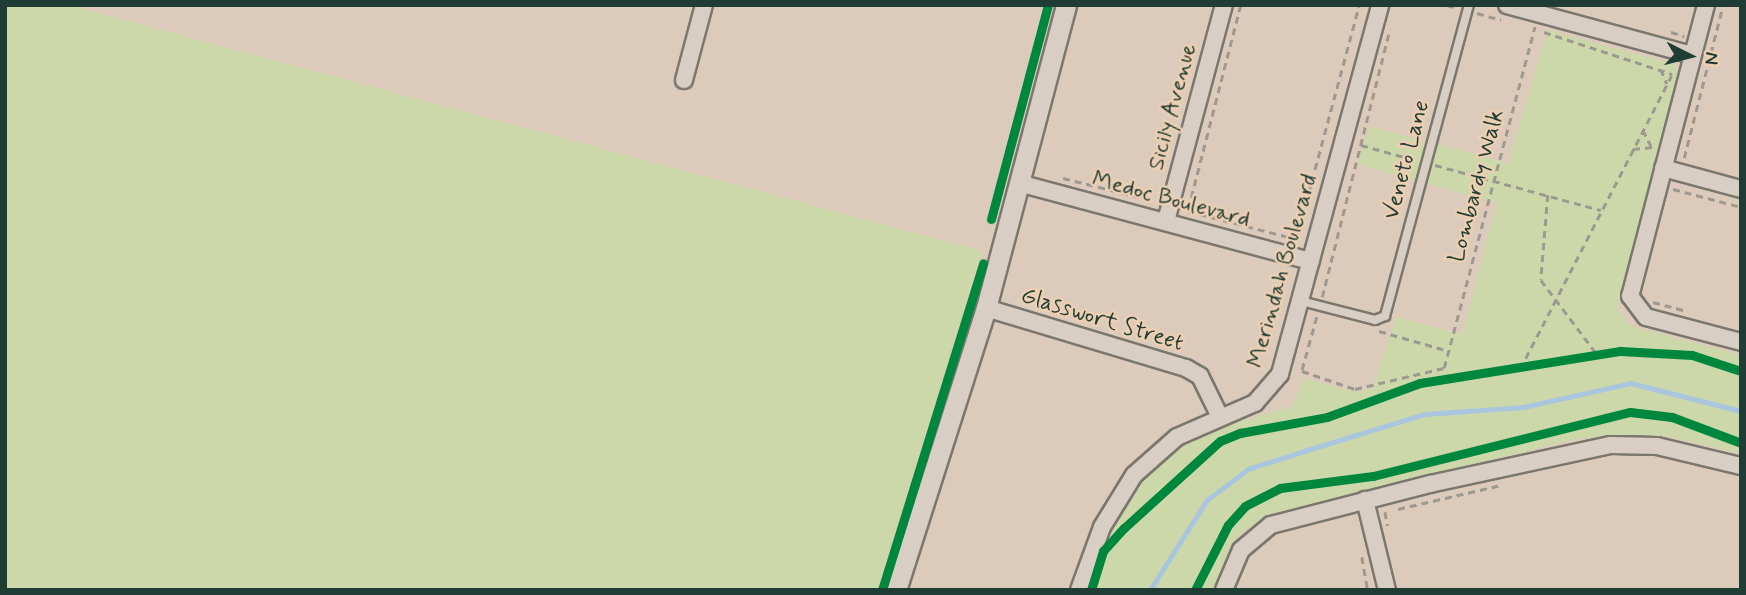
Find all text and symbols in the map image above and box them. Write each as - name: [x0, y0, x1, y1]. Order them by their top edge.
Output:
- north arrow: [1655, 21, 1725, 91]
- street label: Sicily Avenue: [1143, 42, 1203, 172]
- text: N: [1698, 51, 1724, 66]
- street label: Veneto Lane: [1378, 97, 1436, 223]
- street label: Lombardy Walk: [1443, 107, 1511, 265]
- street label: Medoc Boulevard: [1091, 166, 1251, 234]
- street label: Merindah Boulevard: [1242, 172, 1324, 370]
- street label: Glasswort Street: [1015, 282, 1189, 358]

